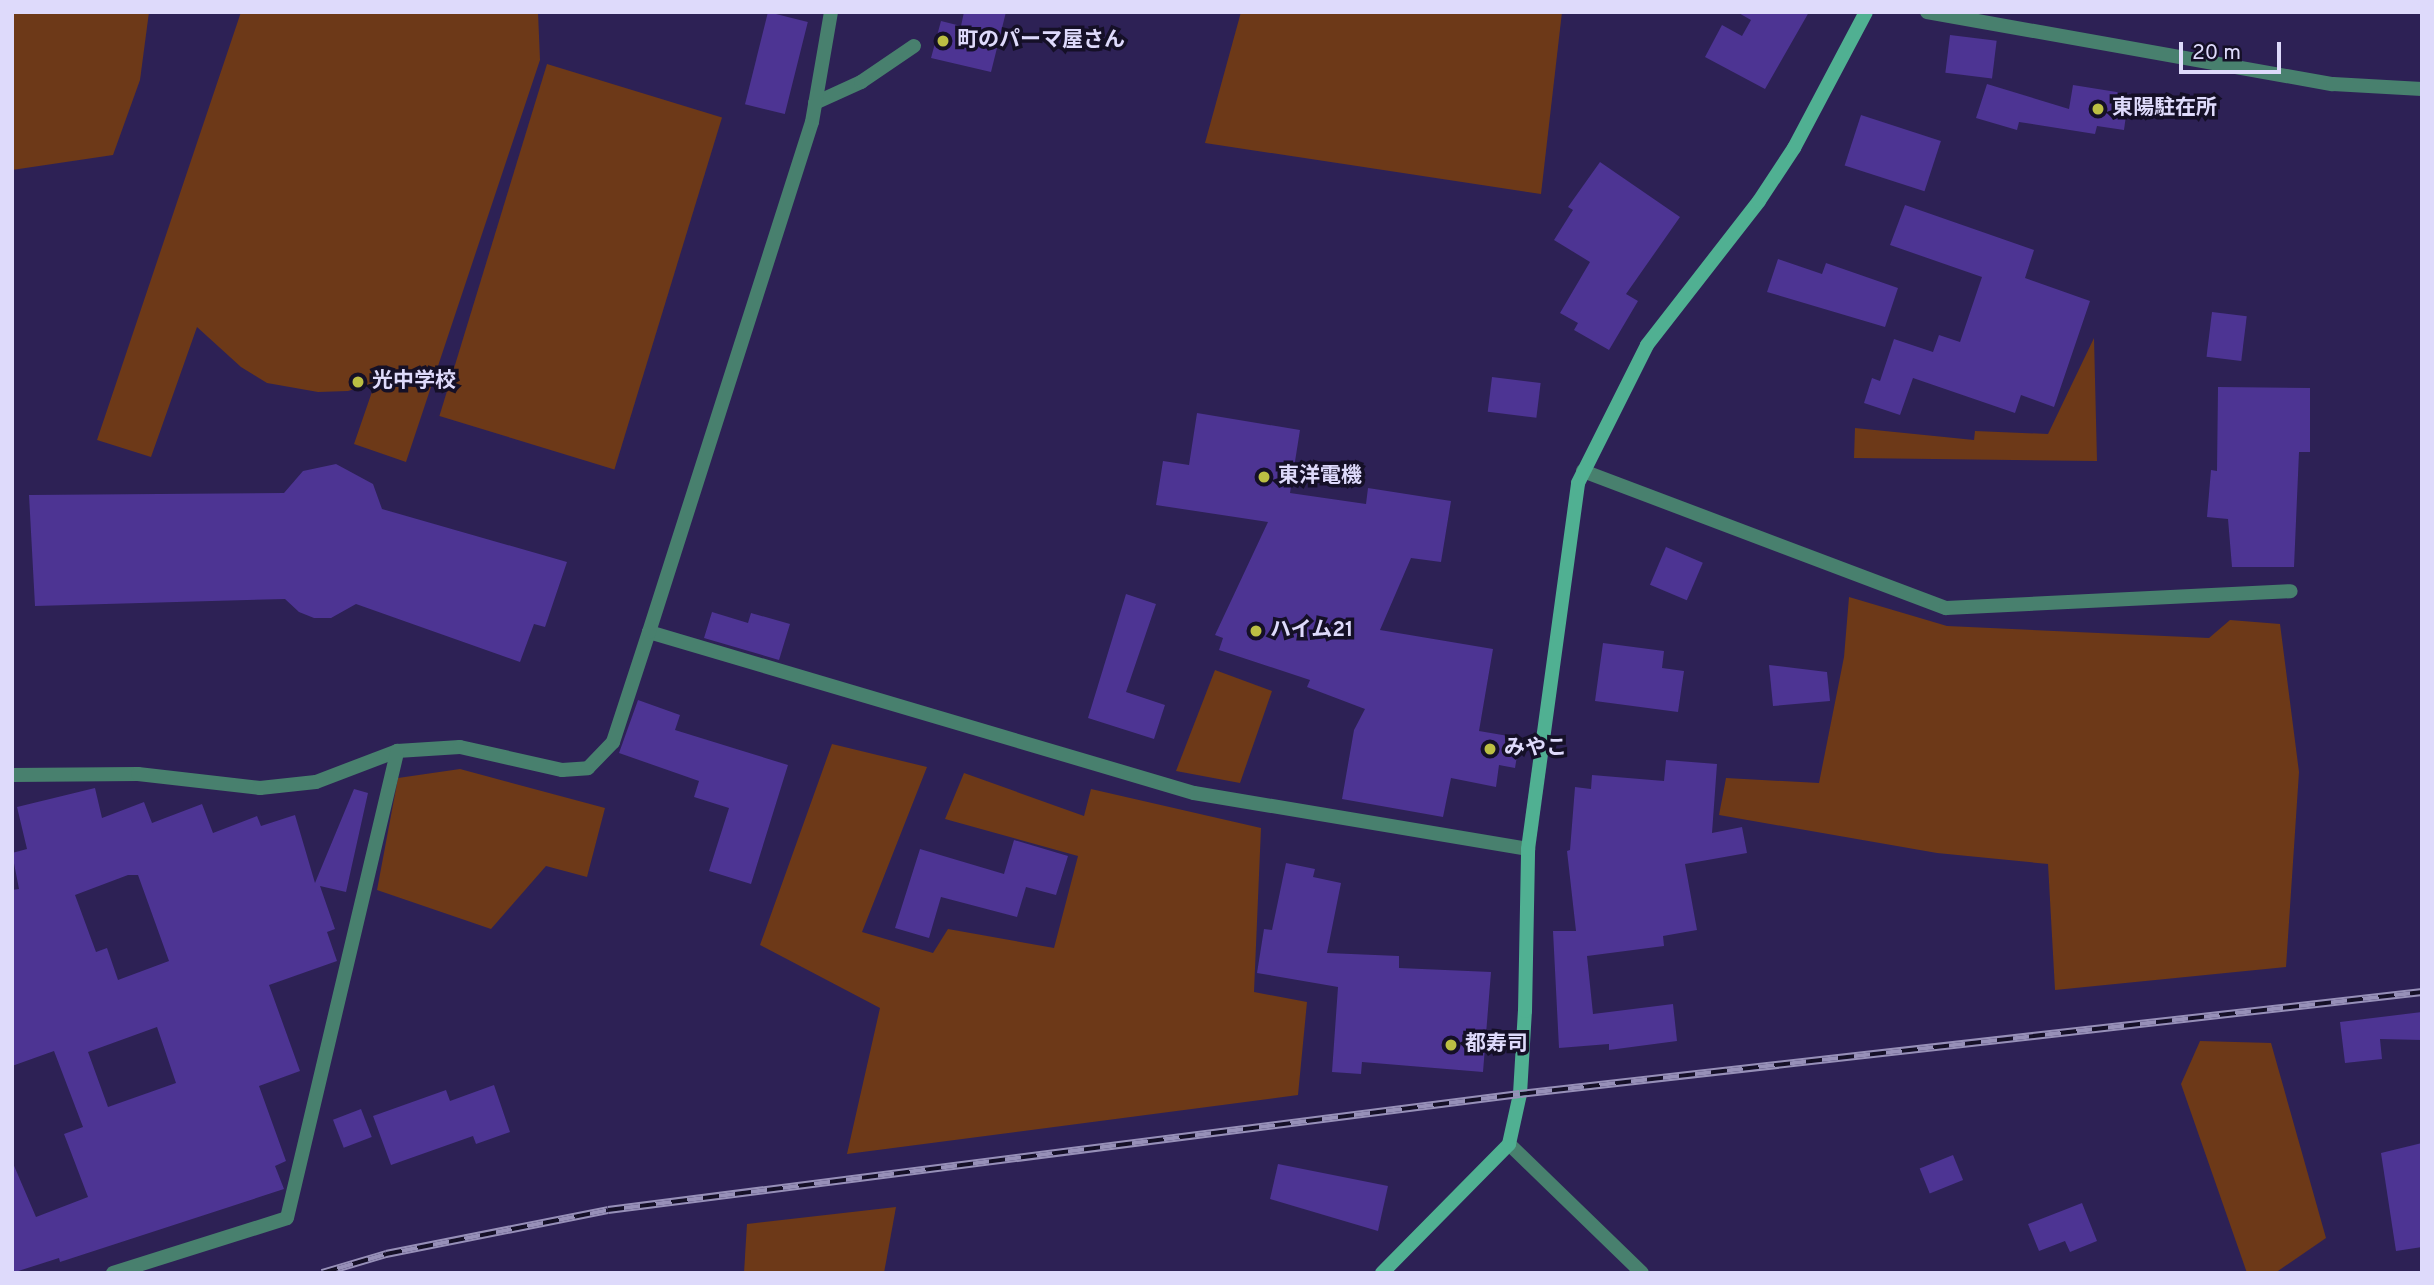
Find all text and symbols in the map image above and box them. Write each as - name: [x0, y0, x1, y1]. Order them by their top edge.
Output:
- place label: 町のパーマ屋さん: [957, 28, 1125, 54]
- scale bar: [2182, 28, 2284, 72]
- marker: 町のパーマ屋さん: [935, 33, 951, 49]
- text: 20 m: [2192, 40, 2241, 67]
- place label: 東陽駐在所: [2112, 96, 2217, 122]
- marker: 東陽駐在所: [2090, 101, 2106, 117]
- place label: 光中学校: [372, 369, 456, 395]
- marker: 光中学校: [350, 374, 366, 390]
- place label: 東洋電機: [1278, 464, 1362, 490]
- marker: 東洋電機: [1256, 469, 1272, 485]
- place label: ハイム21: [1270, 618, 1354, 644]
- marker: ハイム21: [1248, 623, 1264, 639]
- place label: みやこ: [1504, 736, 1567, 762]
- marker: みやこ: [1482, 741, 1498, 757]
- place label: 都寿司: [1465, 1032, 1528, 1058]
- marker: 都寿司: [1443, 1037, 1459, 1053]

